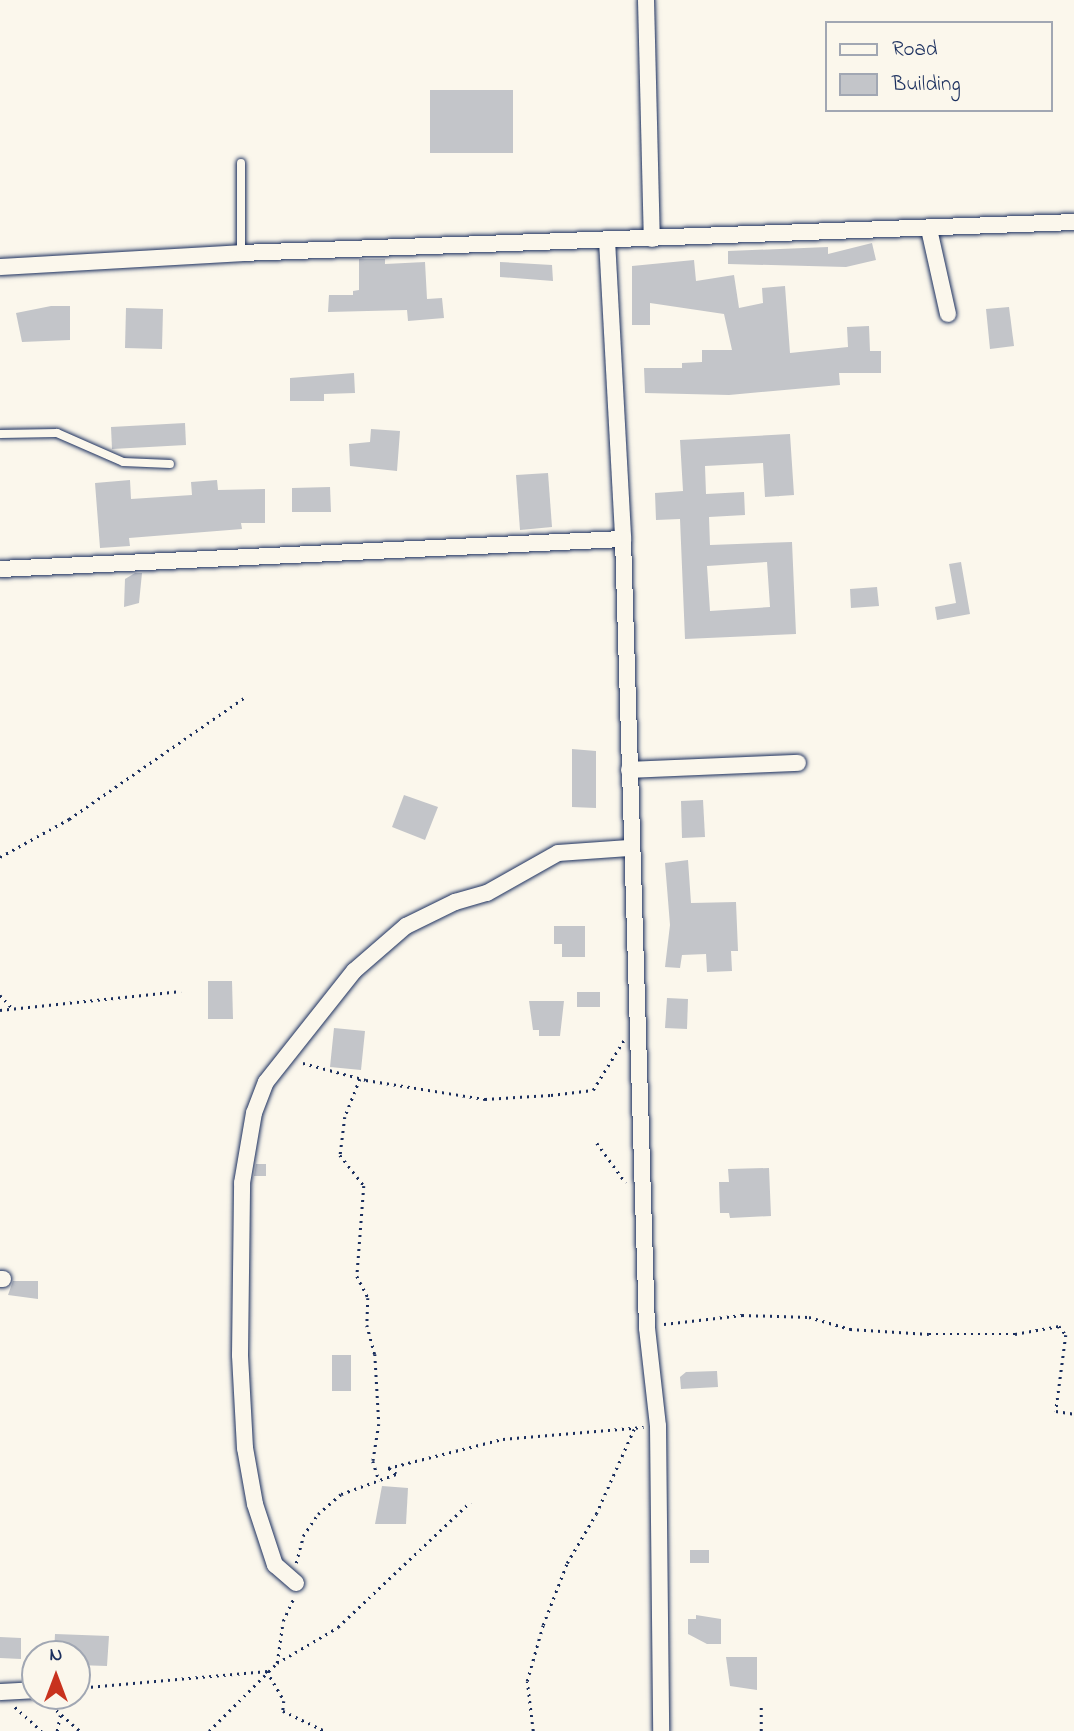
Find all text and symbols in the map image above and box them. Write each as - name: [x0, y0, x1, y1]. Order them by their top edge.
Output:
- legend: [825, 21, 1053, 112]
- text: Road: [892, 35, 938, 65]
- text: Building: [892, 70, 961, 100]
- north arrow: [21, 1640, 91, 1710]
- text: N: [50, 1642, 62, 1669]

